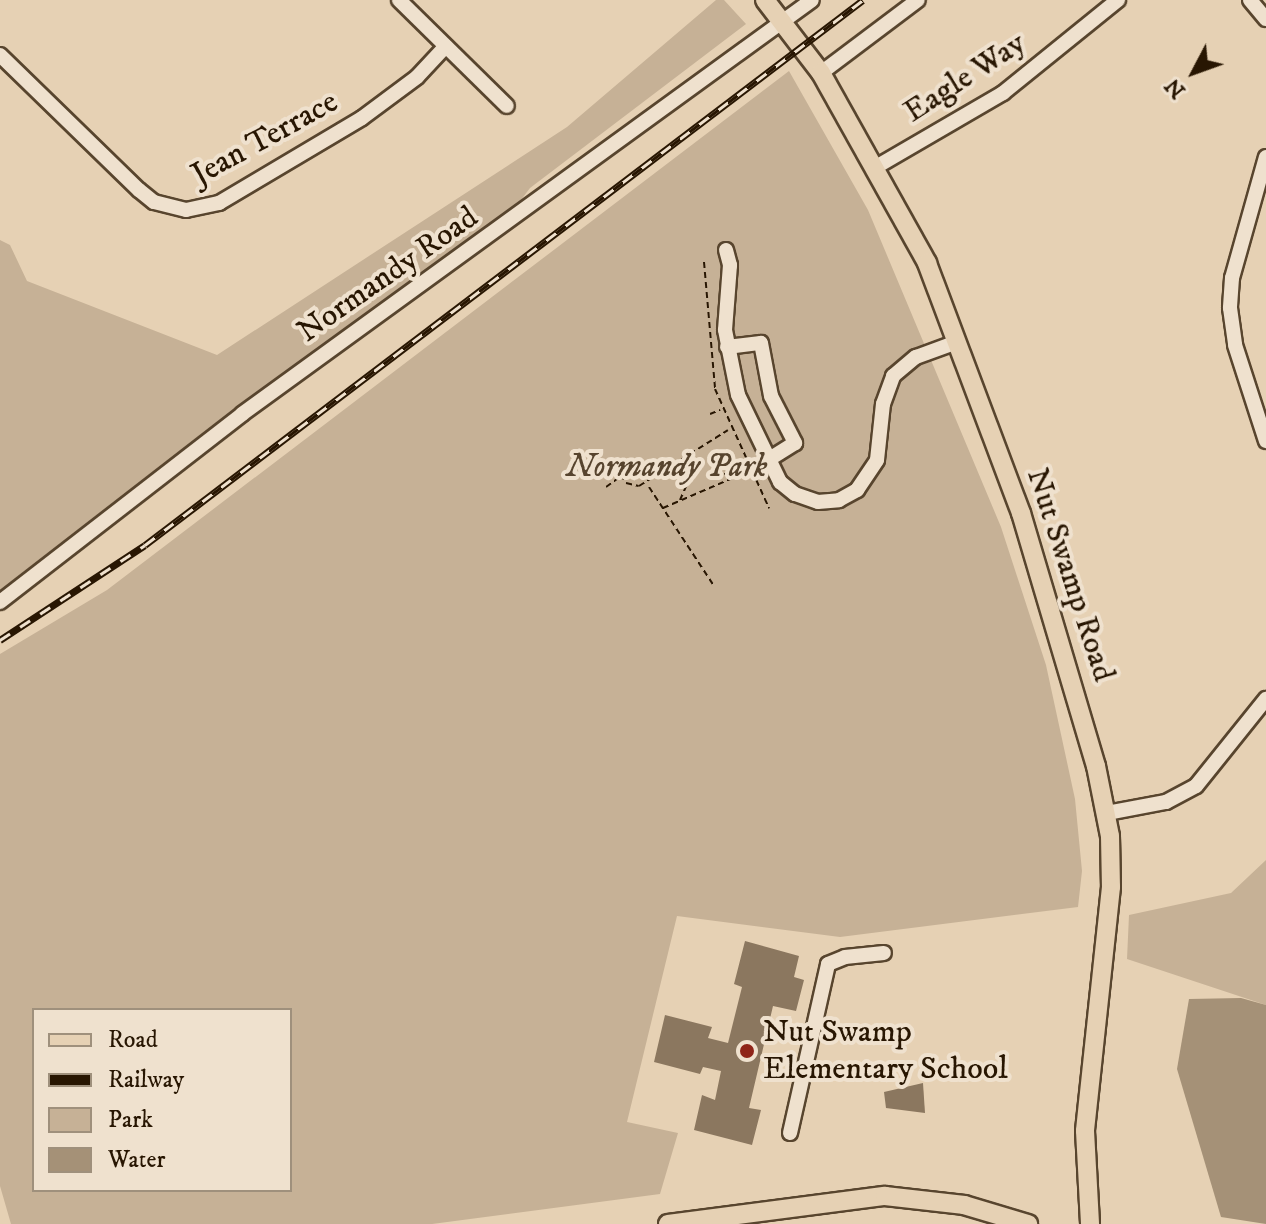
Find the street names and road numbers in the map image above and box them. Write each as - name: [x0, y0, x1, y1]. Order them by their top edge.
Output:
- street label: Eagle Way: [897, 24, 1033, 132]
- street label: Jean Terrace: [185, 83, 345, 195]
- street label: Normandy Road: [290, 199, 486, 351]
- street label: Nut Swamp Road: [1017, 464, 1123, 686]

